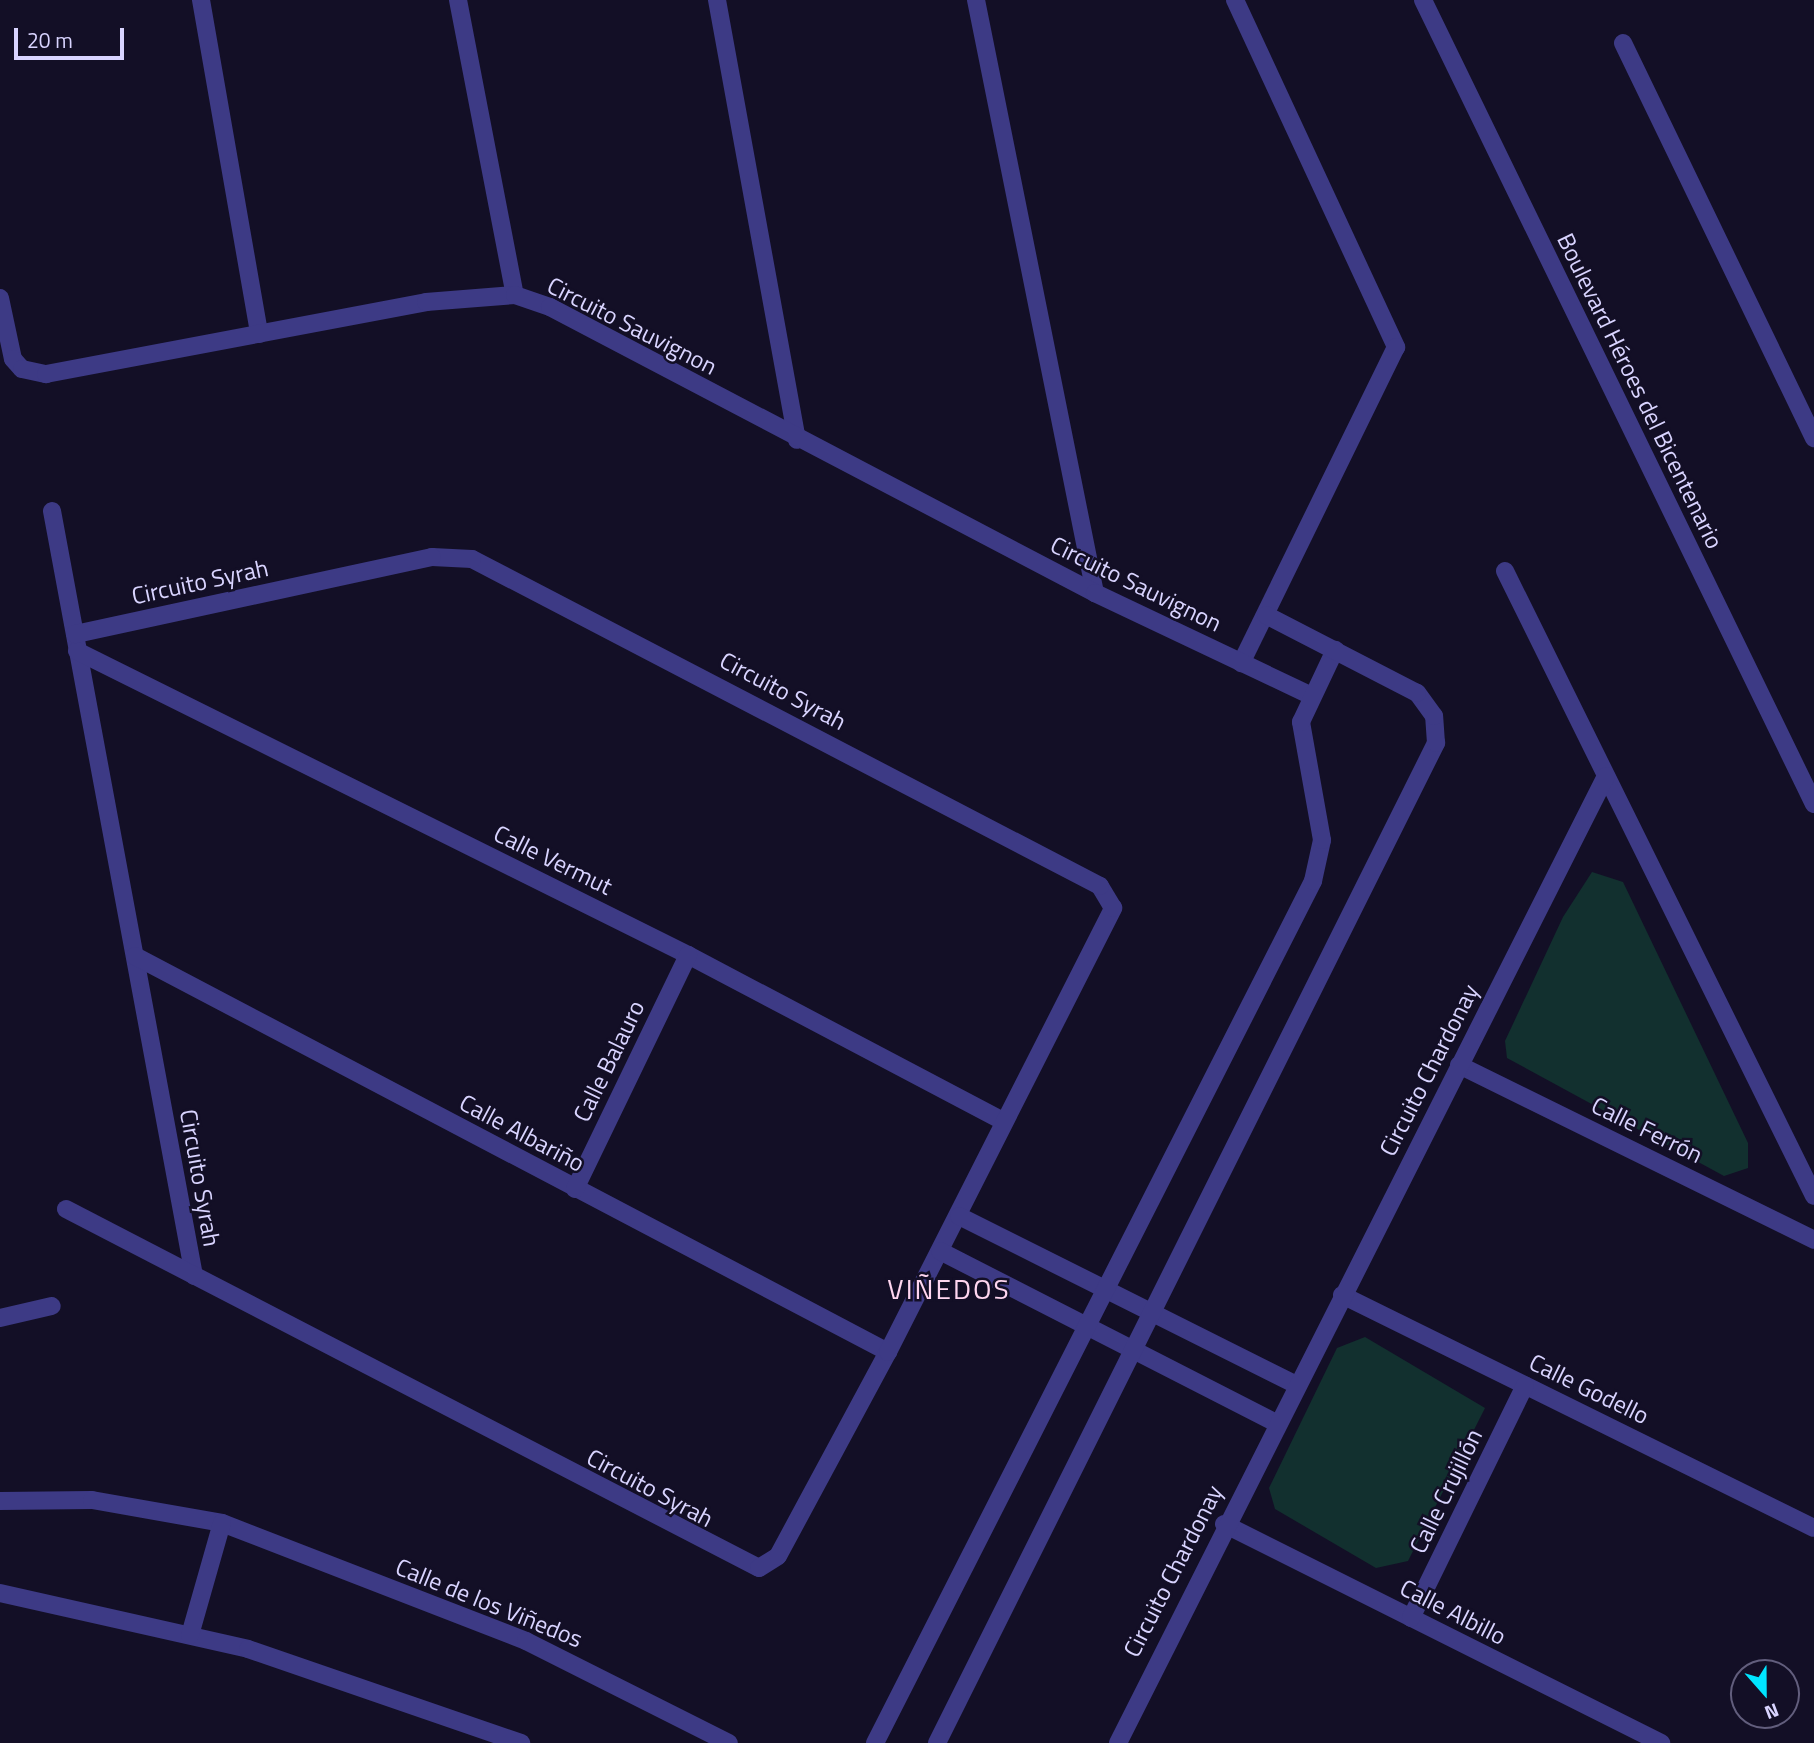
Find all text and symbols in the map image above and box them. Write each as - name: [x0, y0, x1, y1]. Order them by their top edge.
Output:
- scale bar: [18, 14, 128, 58]
- text: 20 m: [27, 24, 73, 56]
- street label: Boulevard Héroes del Bicentenario: [1551, 229, 1729, 553]
- street label: Circuito Sauvignon: [542, 271, 722, 381]
- street label: Circuito Sauvignon: [1046, 530, 1226, 638]
- street label: Circuito Syrah: [129, 553, 271, 611]
- street label: Circuito Syrah: [715, 646, 851, 736]
- street label: Calle Vermut: [489, 819, 617, 901]
- street label: Circuito Chardonay: [1373, 979, 1485, 1161]
- street label: Calle Balauro: [567, 996, 651, 1126]
- street label: Calle Albariño: [455, 1088, 589, 1178]
- street label: Calle Ferrón: [1587, 1091, 1707, 1169]
- street label: Circuito Syrah: [174, 1107, 226, 1249]
- district label: VIÑEDOS: [888, 1272, 1010, 1306]
- street label: Calle Godello: [1524, 1348, 1654, 1430]
- street label: Calle Crujillón: [1404, 1424, 1488, 1558]
- street label: Circuito Syrah: [582, 1443, 718, 1533]
- street label: Circuito Chardonay: [1117, 1480, 1229, 1662]
- street label: Calle de los Viñedos: [391, 1552, 587, 1654]
- street label: Calle Albillo: [1395, 1573, 1511, 1651]
- north arrow: [1730, 1659, 1800, 1729]
- text: N: [1761, 1696, 1783, 1728]

